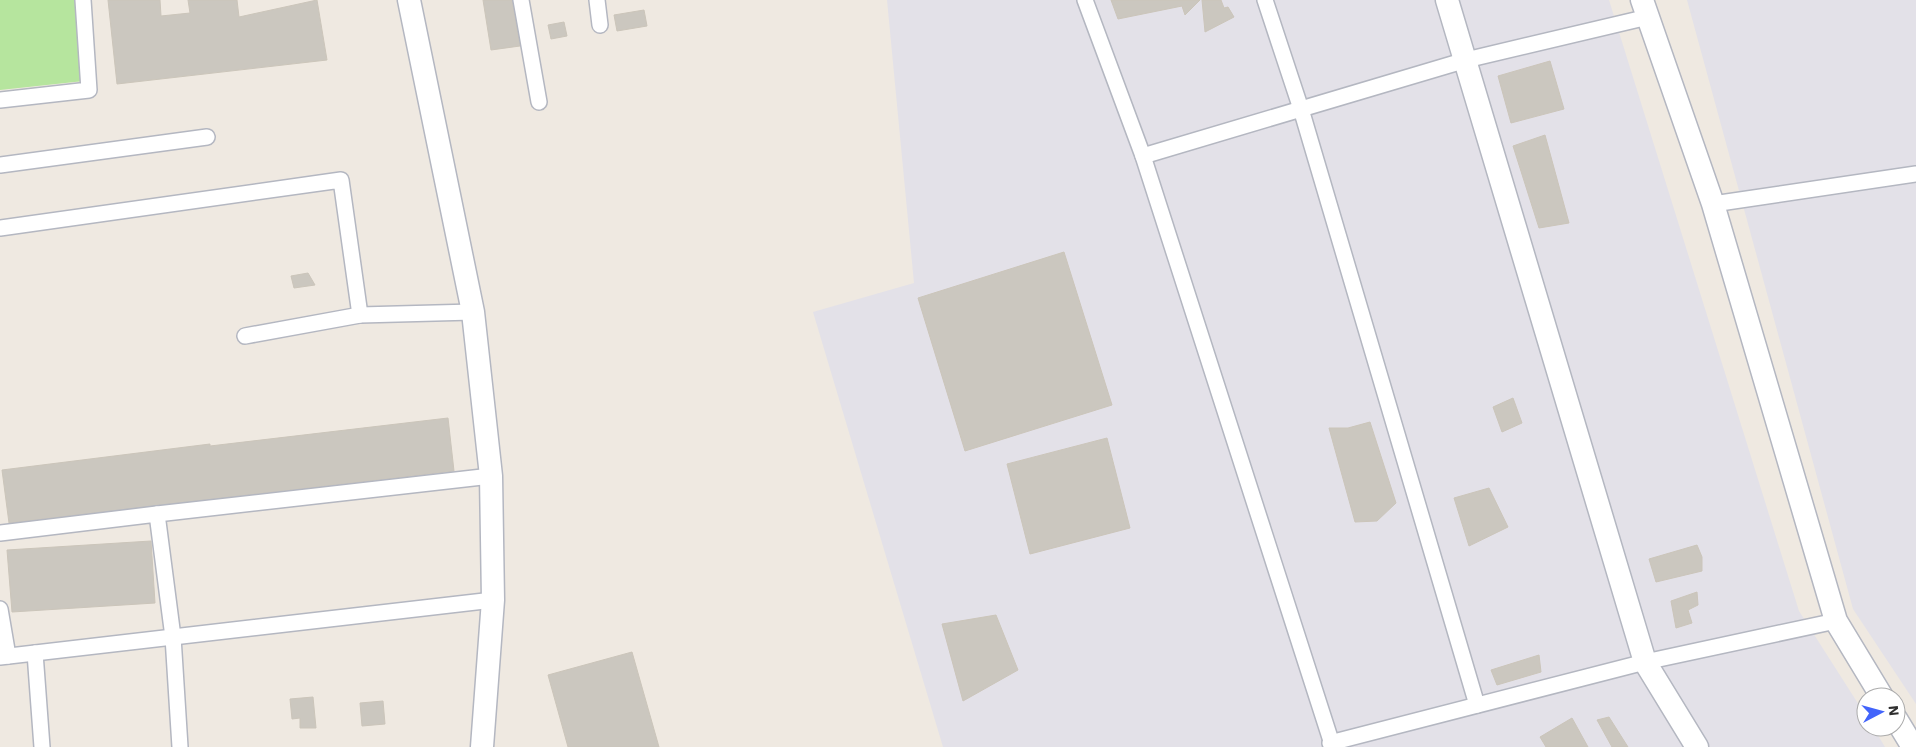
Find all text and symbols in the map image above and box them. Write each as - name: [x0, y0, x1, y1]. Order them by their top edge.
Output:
- north arrow: [1856, 687, 1906, 737]
- text: N: [1885, 705, 1902, 717]

